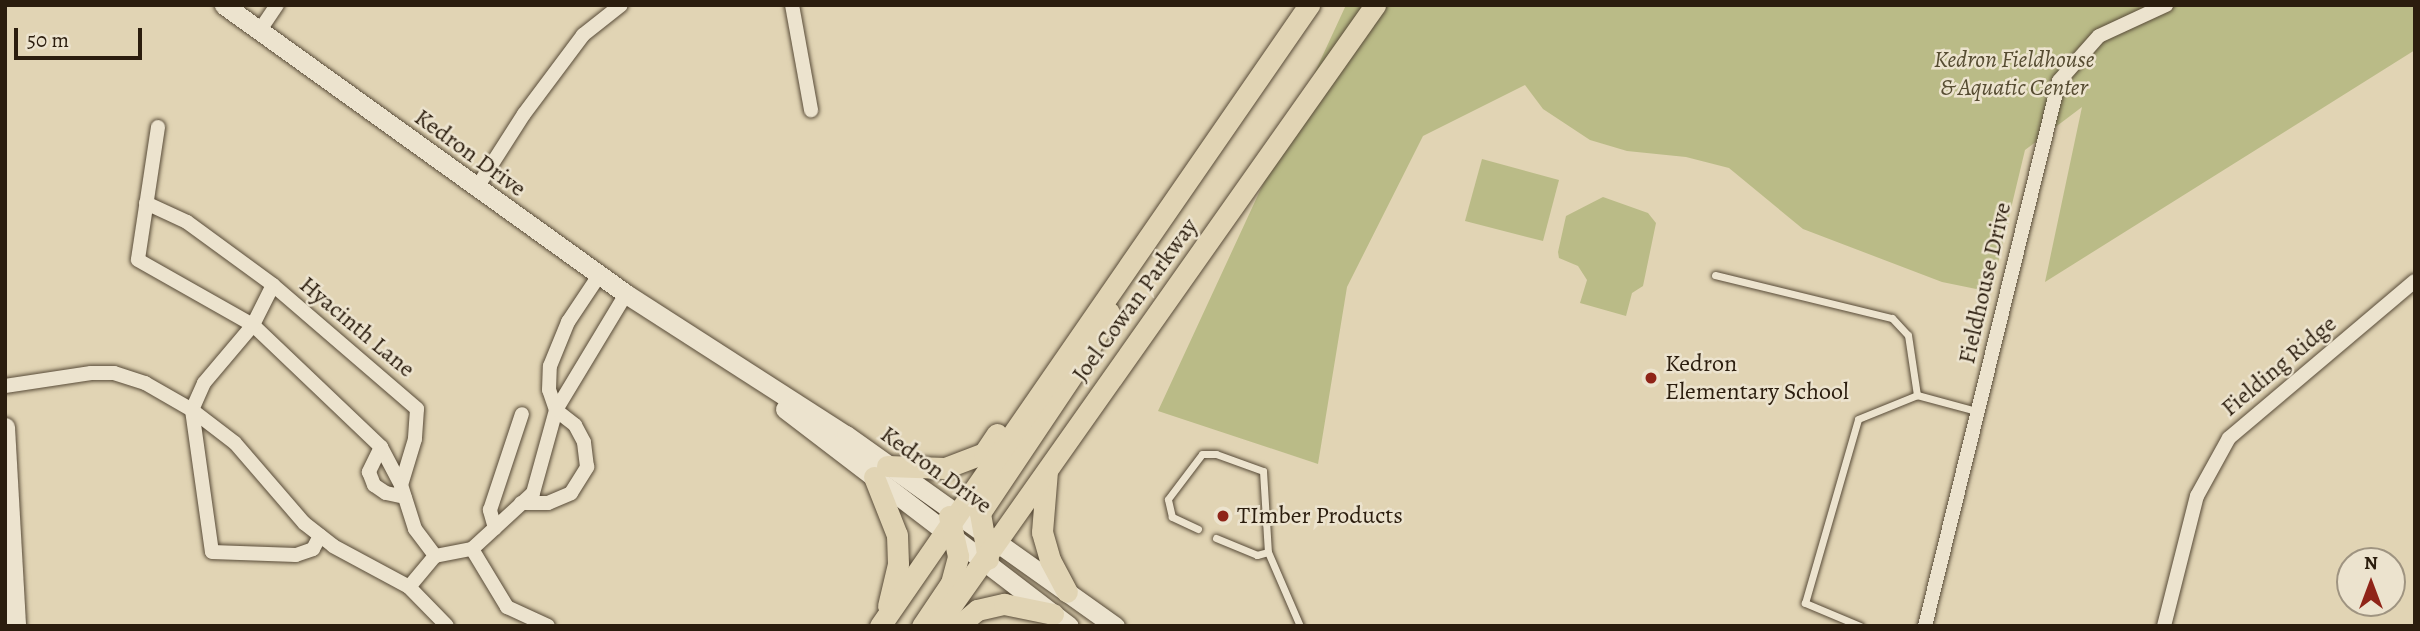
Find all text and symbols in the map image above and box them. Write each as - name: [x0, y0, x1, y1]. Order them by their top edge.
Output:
- scale bar: [18, 14, 145, 58]
- text: 50 m: [27, 26, 69, 54]
- park label: Kedron Fieldhouse & Aquatic Center: [1934, 46, 2094, 102]
- street label: Kedron Drive: [409, 103, 531, 203]
- street label: Fieldhouse Drive: [1952, 199, 2018, 367]
- street label: Joel Cowan Parkway: [1066, 213, 1204, 387]
- street label: Hyacinth Lane: [293, 270, 421, 384]
- street label: Fielding Ridge: [2215, 309, 2343, 423]
- place label: Kedron Elementary School: [1665, 350, 1849, 406]
- marker: Kedron Elementary School: [1643, 370, 1659, 386]
- street label: Kedron Drive: [875, 420, 997, 520]
- place label: TImber Products: [1237, 502, 1403, 530]
- marker: TImber Products: [1215, 508, 1231, 524]
- north arrow: [2336, 547, 2406, 617]
- text: N: [2364, 550, 2378, 576]

